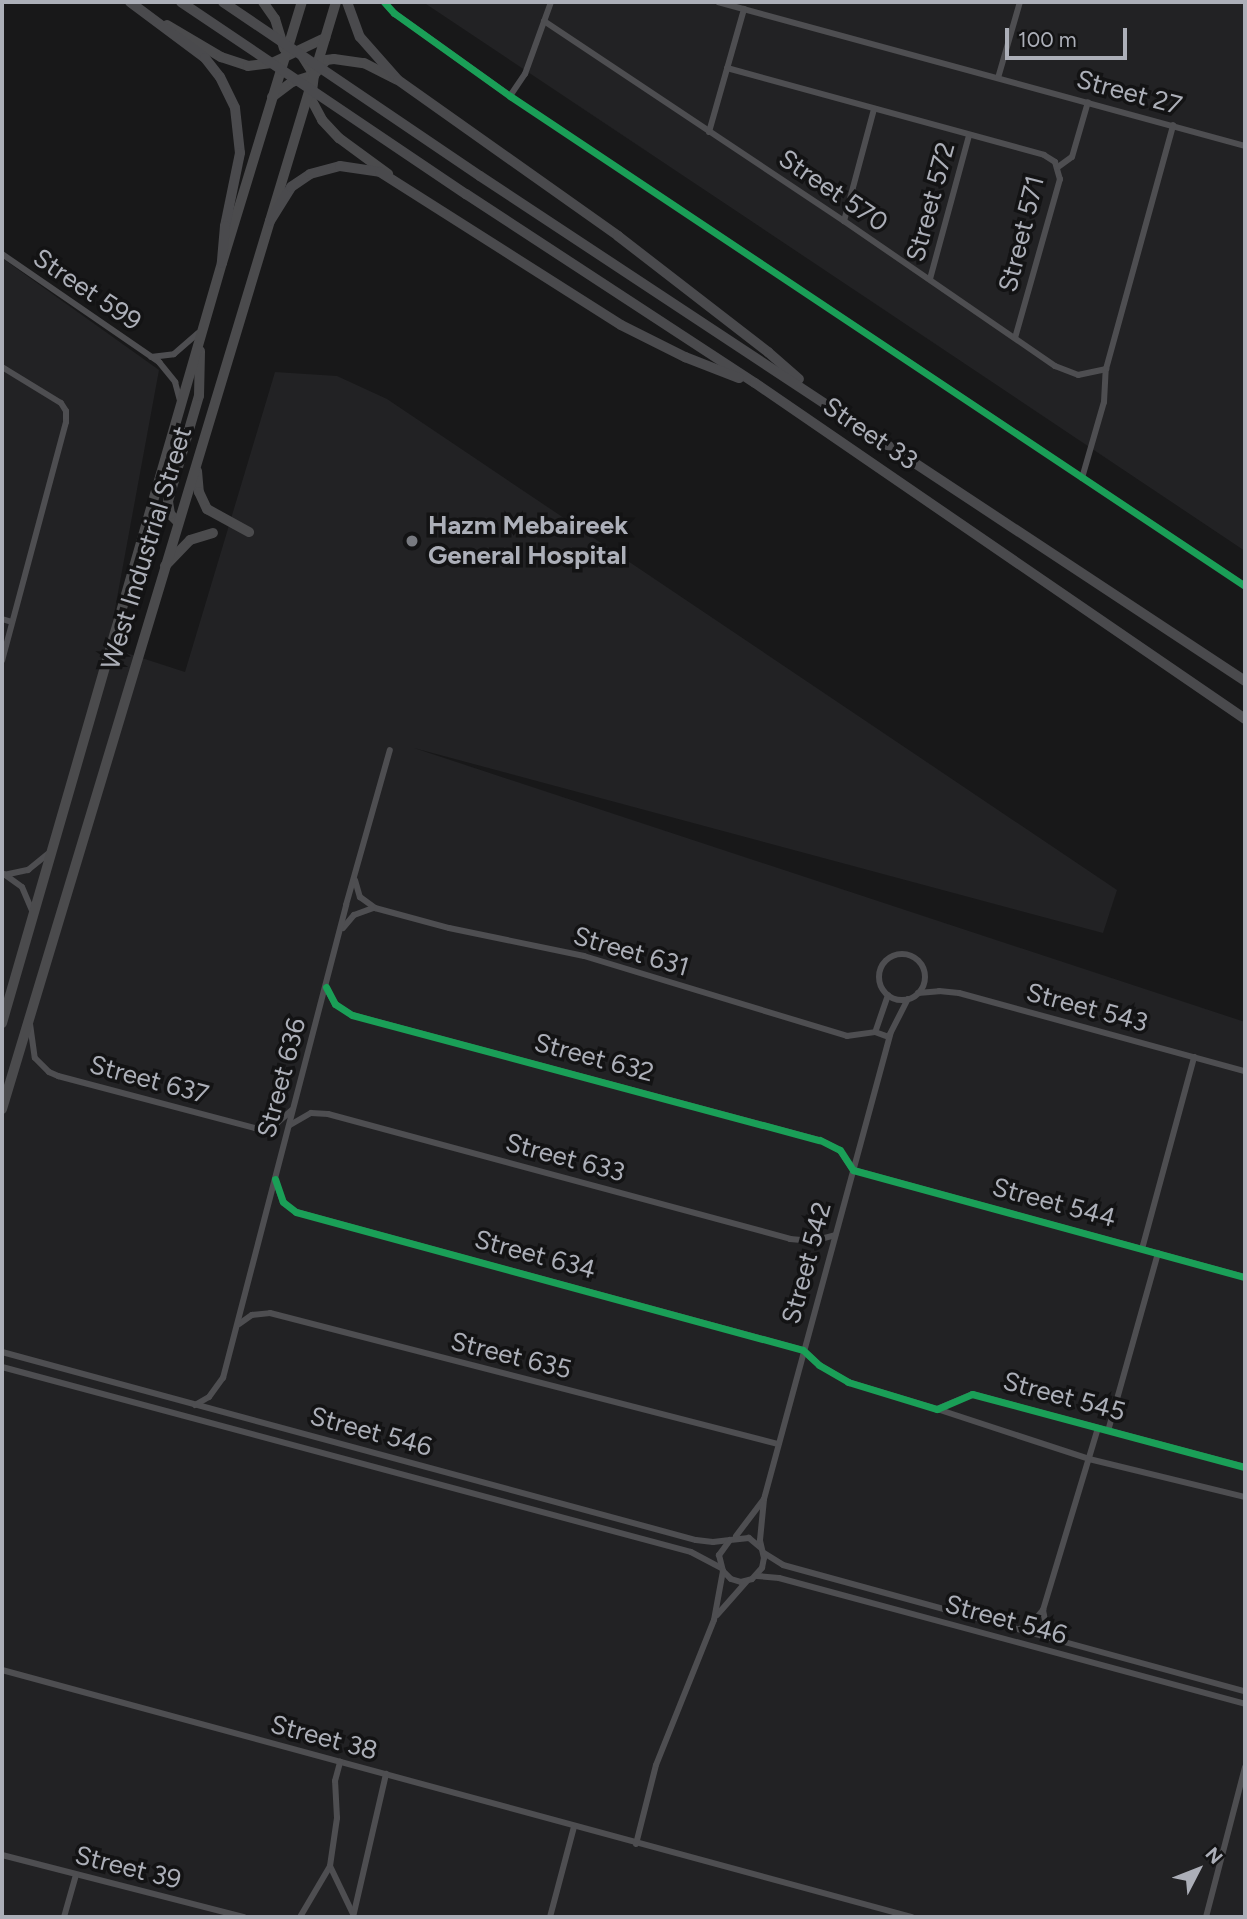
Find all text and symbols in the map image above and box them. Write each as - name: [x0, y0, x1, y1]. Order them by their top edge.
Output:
- scale bar: [1009, 14, 1132, 58]
- text: 100 m: [1018, 27, 1077, 52]
- street label: Street 27: [1073, 64, 1185, 122]
- street label: Street 572: [900, 139, 962, 265]
- street label: Street 570: [773, 143, 893, 239]
- street label: Street 571: [992, 173, 1052, 295]
- street label: Street 599: [27, 243, 147, 337]
- street label: Street 33: [817, 391, 923, 477]
- street label: West Industrial Street: [95, 423, 199, 673]
- place label: Hazm Mebaireek General Hospital: [428, 510, 628, 572]
- marker: Hazm Mebaireek General Hospital: [402, 531, 422, 551]
- street label: Street 631: [570, 921, 692, 983]
- street label: Street 543: [1023, 977, 1151, 1039]
- street label: Street 636: [251, 1015, 313, 1141]
- street label: Street 632: [531, 1027, 657, 1089]
- street label: Street 637: [86, 1049, 212, 1111]
- street label: Street 633: [502, 1127, 628, 1189]
- street label: Street 544: [989, 1172, 1119, 1234]
- street label: Street 542: [776, 1199, 838, 1327]
- street label: Street 634: [471, 1224, 599, 1286]
- street label: Street 635: [448, 1326, 574, 1386]
- street label: Street 545: [999, 1366, 1129, 1428]
- street label: Street 546: [307, 1401, 435, 1463]
- street label: Street 546: [942, 1589, 1070, 1651]
- street label: Street 38: [267, 1709, 381, 1767]
- north arrow: [1163, 1835, 1233, 1905]
- street label: Street 39: [72, 1840, 184, 1896]
- text: N: [1201, 1842, 1227, 1869]

